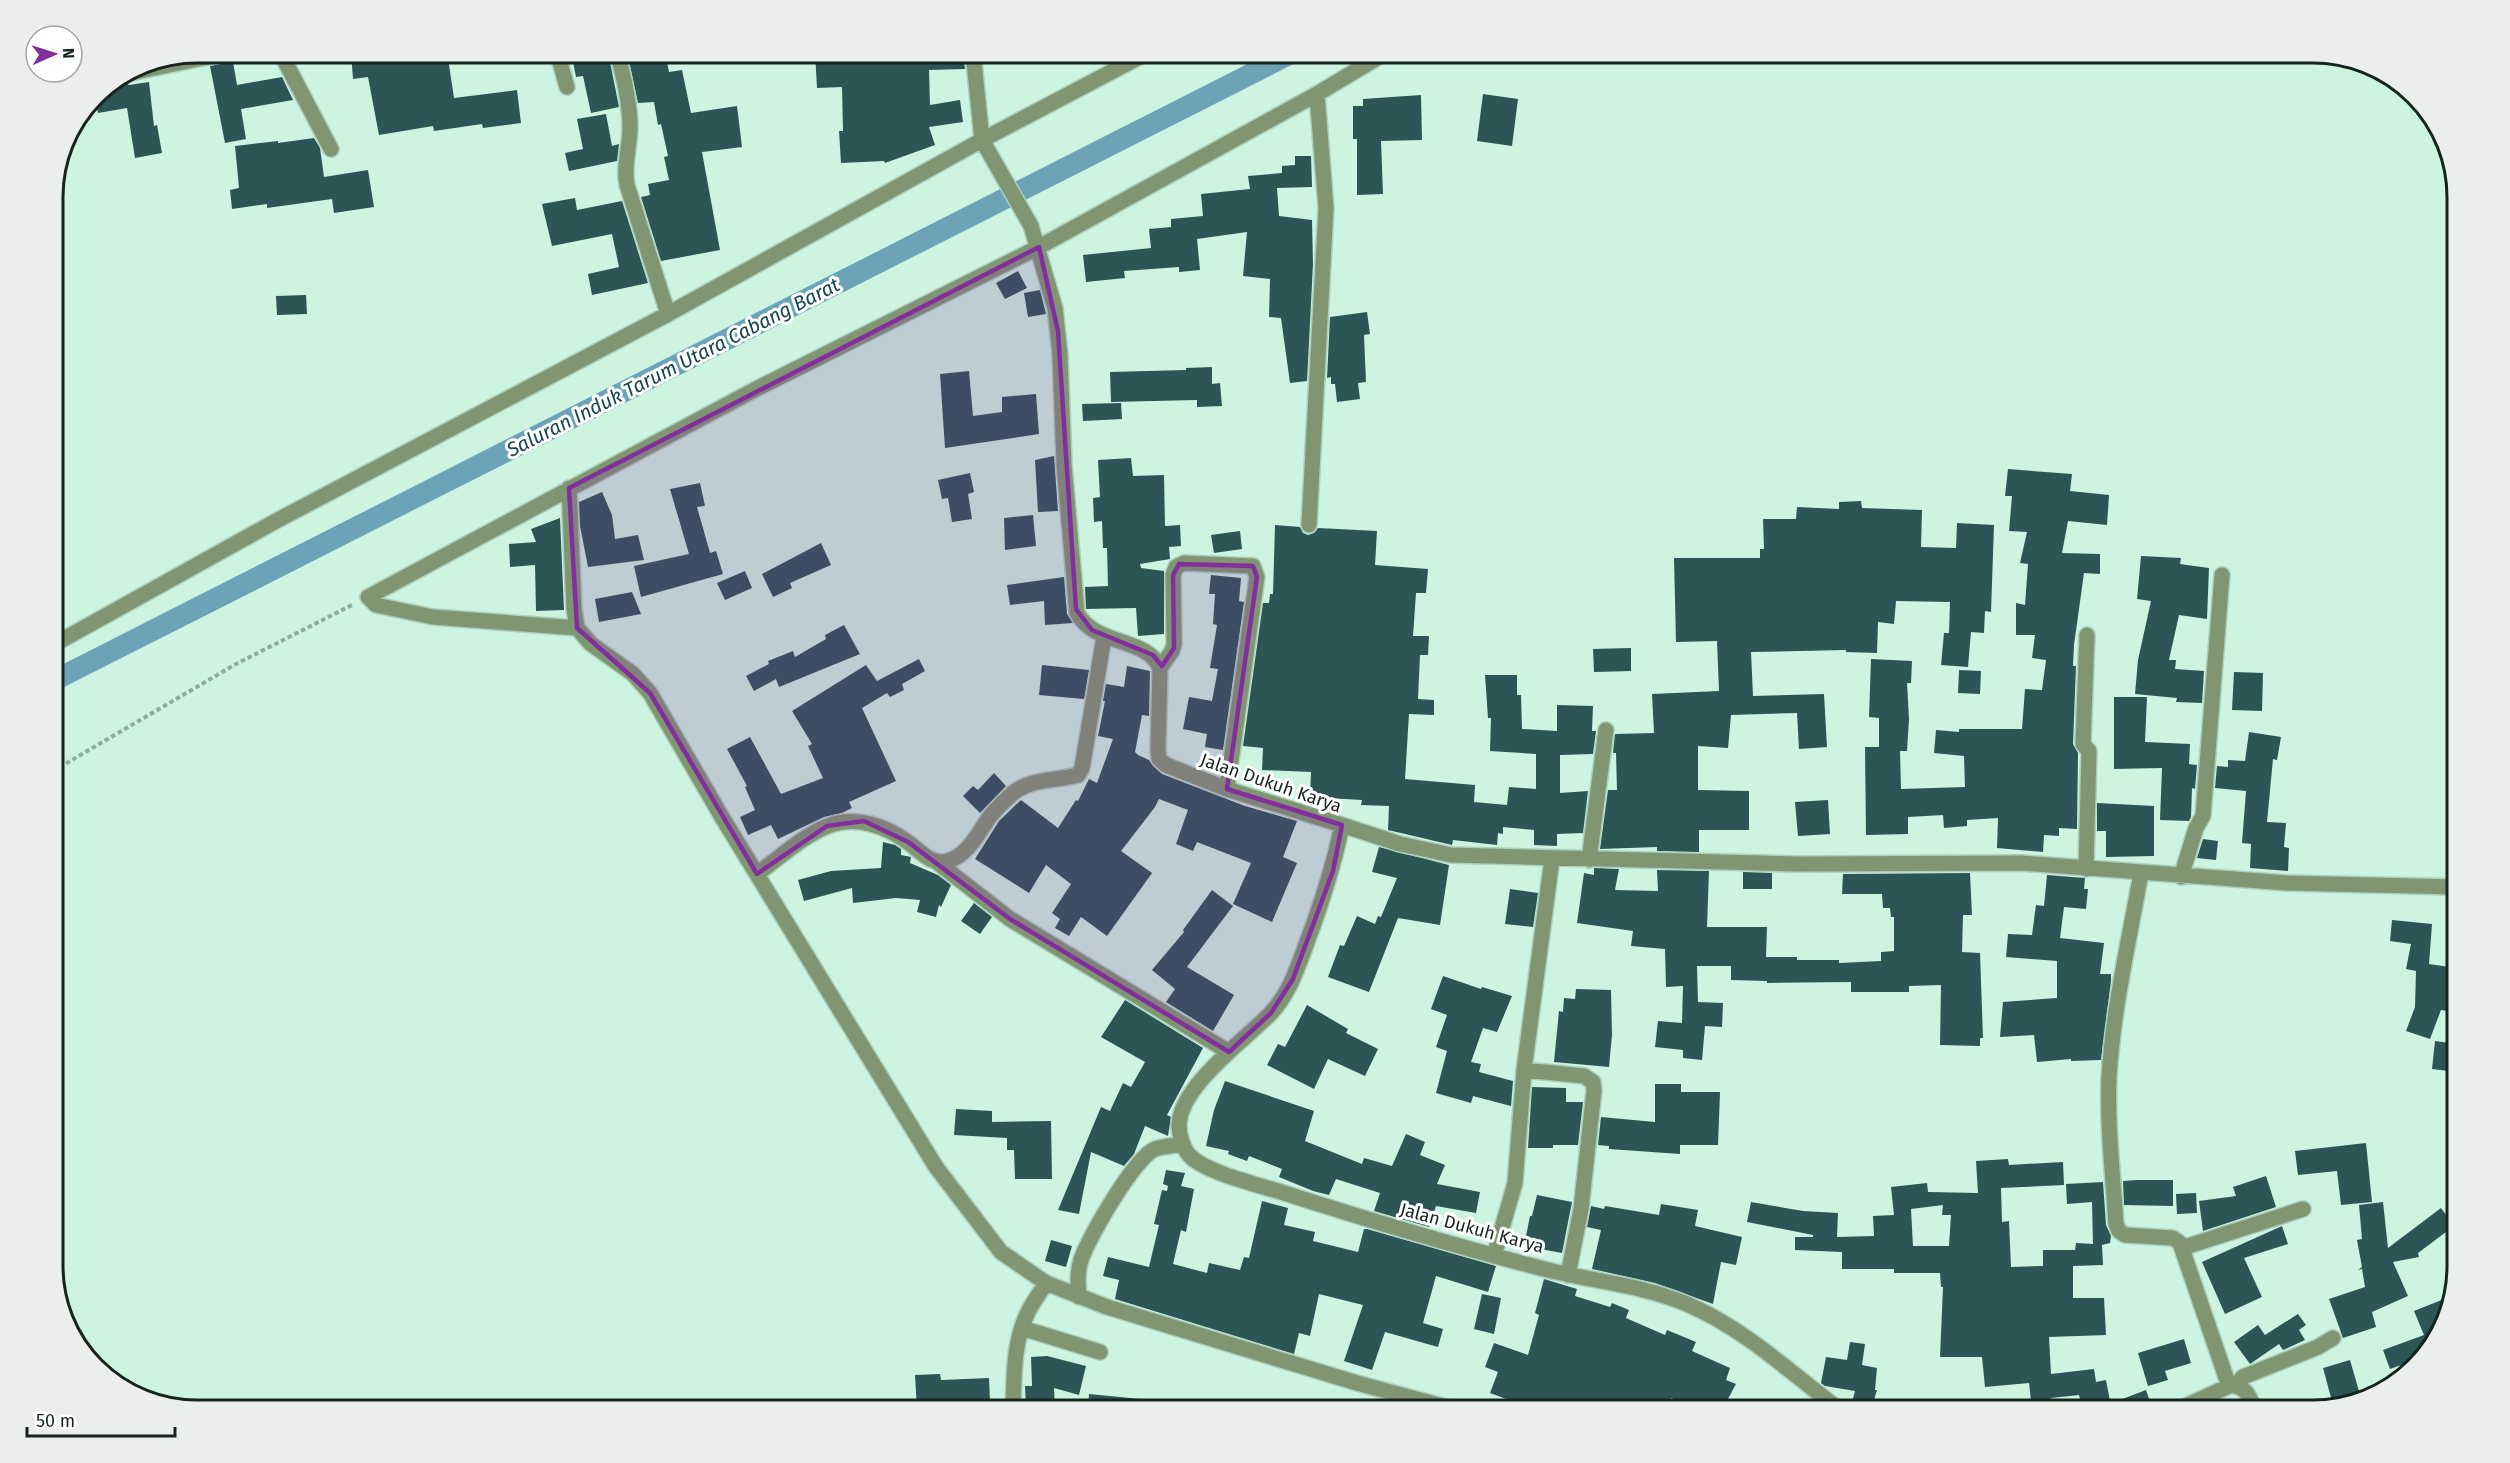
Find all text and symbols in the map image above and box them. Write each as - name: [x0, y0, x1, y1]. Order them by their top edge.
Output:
- north arrow: [24, 24, 84, 84]
- text: N: [59, 47, 78, 59]
- water label: Saluran Induk Tarum Utara Cabang Barat: [502, 272, 844, 462]
- street label: Jalan Dukuh Karya: [1197, 749, 1345, 817]
- street label: Jalan Dukuh Karya: [1398, 1198, 1546, 1258]
- scale bar: [27, 1400, 176, 1438]
- text: 50 m: [36, 1410, 75, 1432]

